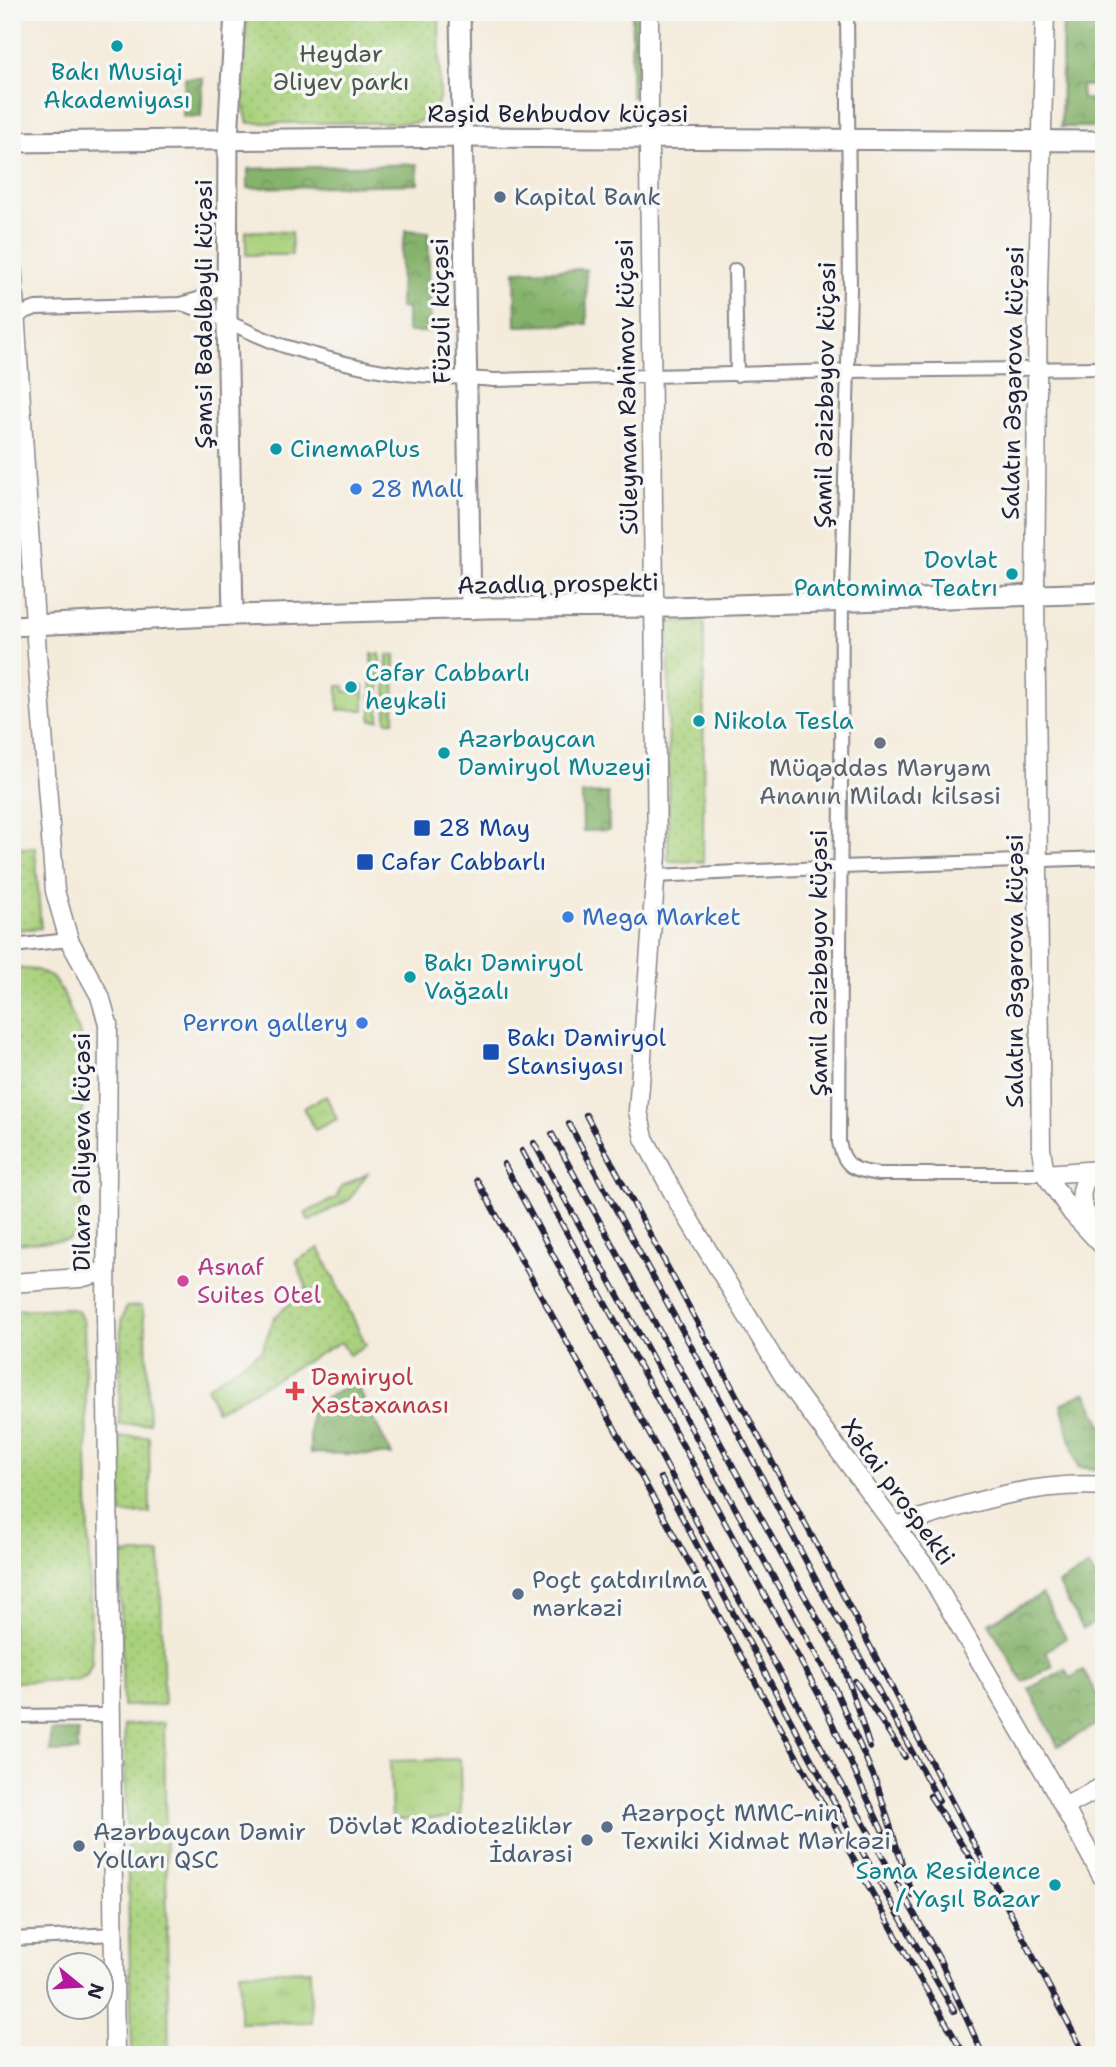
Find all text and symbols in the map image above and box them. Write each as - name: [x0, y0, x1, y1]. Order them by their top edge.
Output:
- marker: Bakı Musiqi Akademiyası: [109, 38, 125, 54]
- park label: Heydər Əliyev parkı: [272, 38, 410, 98]
- place label: Bakı Musiqi Akademiyası: [43, 56, 191, 116]
- street label: Rəşid Behbudov küçəsi: [427, 98, 689, 130]
- street label: Şəmsi Bədəlbəyli küçəsi: [188, 179, 220, 449]
- place label: Kapital Bank: [514, 181, 661, 213]
- marker: Kapital Bank: [492, 189, 508, 205]
- street label: Füzuli küçəsi: [424, 238, 458, 384]
- street label: Süleyman Rəhimov küçəsi: [608, 239, 646, 535]
- street label: Salatın Əsgərova küçəsi: [995, 246, 1031, 520]
- street label: Şamil Əzizbəyov küçəsi: [807, 261, 843, 529]
- place label: CinemaPlus: [290, 433, 420, 465]
- marker: CinemaPlus: [268, 441, 284, 457]
- place label: 28 Mall: [370, 473, 464, 505]
- marker: 28 Mall: [348, 481, 364, 497]
- place label: Dovlət Pantomima Teatrı: [794, 544, 998, 604]
- street label: Azadlıq prospekti: [457, 566, 659, 602]
- marker: Dovlət Pantomima Teatrı: [1004, 566, 1020, 582]
- place label: Cəfər Cabbarlı heykəli: [365, 657, 530, 717]
- marker: Cəfər Cabbarlı heykəli: [343, 679, 359, 695]
- place label: Nikola Tesla: [713, 705, 854, 737]
- marker: Nikola Tesla: [691, 713, 707, 729]
- place label: Azərbaycan Dəmiryol Muzeyi: [458, 723, 652, 783]
- marker: Müqəddəs Məryəm Ananın Miladı kilsəsi: [872, 735, 888, 751]
- marker: Azərbaycan Dəmiryol Muzeyi: [436, 745, 452, 761]
- place label: Müqəddəs Məryəm Ananın Miladı kilsəsi: [759, 752, 1001, 812]
- place label: 28 May: [438, 812, 530, 844]
- marker: 28 May: [412, 818, 432, 838]
- street label: Şamil Əzizbəyov küçəsi: [803, 830, 835, 1096]
- street label: Salatın Əsgərova küçəsi: [999, 834, 1031, 1108]
- place label: Cəfər Cabbarlı: [381, 846, 546, 878]
- marker: Cəfər Cabbarlı: [355, 852, 375, 872]
- place label: Mega Market: [582, 901, 741, 933]
- marker: Mega Market: [560, 909, 576, 925]
- place label: Bakı Dəmiryol Vağzalı: [424, 947, 584, 1007]
- marker: Bakı Dəmiryol Vağzalı: [402, 969, 418, 985]
- place label: Perron gallery: [182, 1007, 348, 1039]
- marker: Perron gallery: [354, 1015, 370, 1031]
- place label: Bakı Dəmiryol Stansiyası: [507, 1022, 667, 1082]
- street label: Dilarə Əliyeva küçəsi: [66, 1032, 98, 1272]
- marker: Bakı Dəmiryol Stansiyası: [481, 1042, 501, 1062]
- place label: Asnaf Suites Otel: [197, 1251, 322, 1311]
- marker: Asnaf Suites Otel: [175, 1273, 191, 1289]
- place label: Dəmiryol Xəstəxanası: [311, 1361, 449, 1421]
- marker: Dəmiryol Xəstəxanası: [285, 1381, 305, 1401]
- street label: Xətai prospekti: [834, 1412, 962, 1572]
- place label: Poçt çatdırılma mərkəzi: [532, 1564, 707, 1624]
- marker: Poçt çatdırılma mərkəzi: [510, 1586, 526, 1602]
- place label: Azərpoçt MMC-nin Texniki Xidmət Mərkəzi: [621, 1797, 891, 1857]
- place label: Dövlət Radiotezliklər İdarəsi: [328, 1810, 573, 1870]
- place label: Azərbaycan Dəmir Yolları QSC: [93, 1816, 306, 1876]
- marker: Azərpoçt MMC-nin Texniki Xidmət Mərkəzi: [599, 1819, 615, 1835]
- marker: Dövlət Radiotezliklər İdarəsi: [579, 1832, 595, 1848]
- marker: Azərbaycan Dəmir Yolları QSC: [71, 1838, 87, 1854]
- place label: Səma Residence / Yaşıl Bazar: [856, 1855, 1041, 1915]
- marker: Səma Residence / Yaşıl Bazar: [1047, 1877, 1063, 1893]
- north arrow: [46, 1952, 116, 2022]
- text: N: [81, 1980, 110, 2002]

